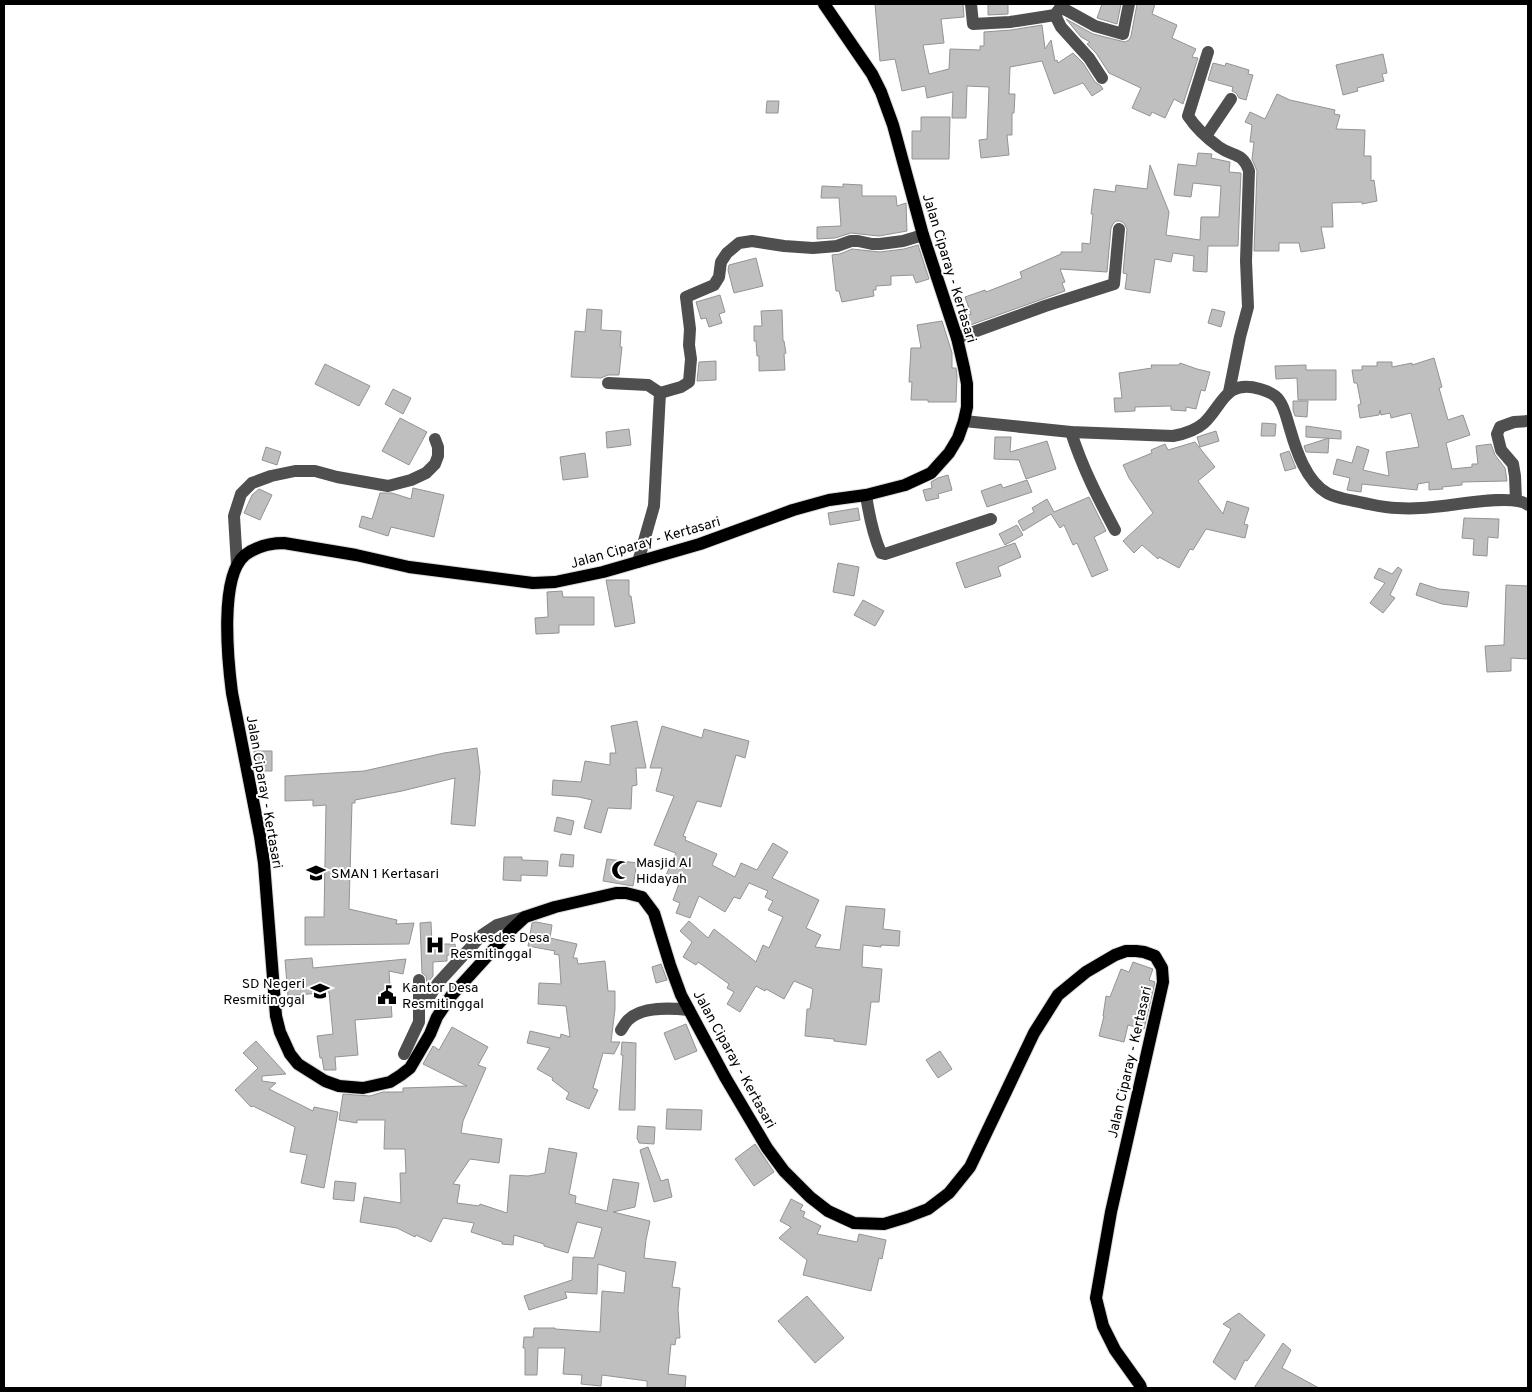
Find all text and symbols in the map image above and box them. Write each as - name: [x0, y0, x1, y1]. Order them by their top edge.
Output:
- street label: Jalan Ciparay - Kertasari: [918, 192, 979, 345]
- street label: Jalan Ciparay - Kertasari: [568, 514, 722, 573]
- street label: Jalan Ciparay - Kertasari: [242, 714, 285, 870]
- place label: Masjid Al Hidayah: [636, 855, 692, 888]
- mosque icon: Masjid Al Hidayah: [610, 859, 632, 881]
- school or university icon: SMAN 1 Kertasari: [305, 862, 327, 884]
- place label: SMAN 1 Kertasari: [331, 866, 439, 883]
- place label: Poskesdes Desa Resmitinggal: [450, 930, 550, 963]
- hospital icon: Poskesdes Desa Resmitinggal: [424, 934, 446, 956]
- place label: SD Negeri Resmitinggal: [223, 976, 305, 1009]
- school or university icon: SD Negeri Resmitinggal: [309, 980, 331, 1002]
- place label: Kantor Desa Resmitinggal: [402, 980, 484, 1013]
- public building icon: Kantor Desa Resmitinggal: [376, 984, 398, 1006]
- street label: Jalan Ciparay - Kertasari: [1105, 985, 1156, 1140]
- street label: Jalan Ciparay - Kertasari: [689, 988, 779, 1132]

